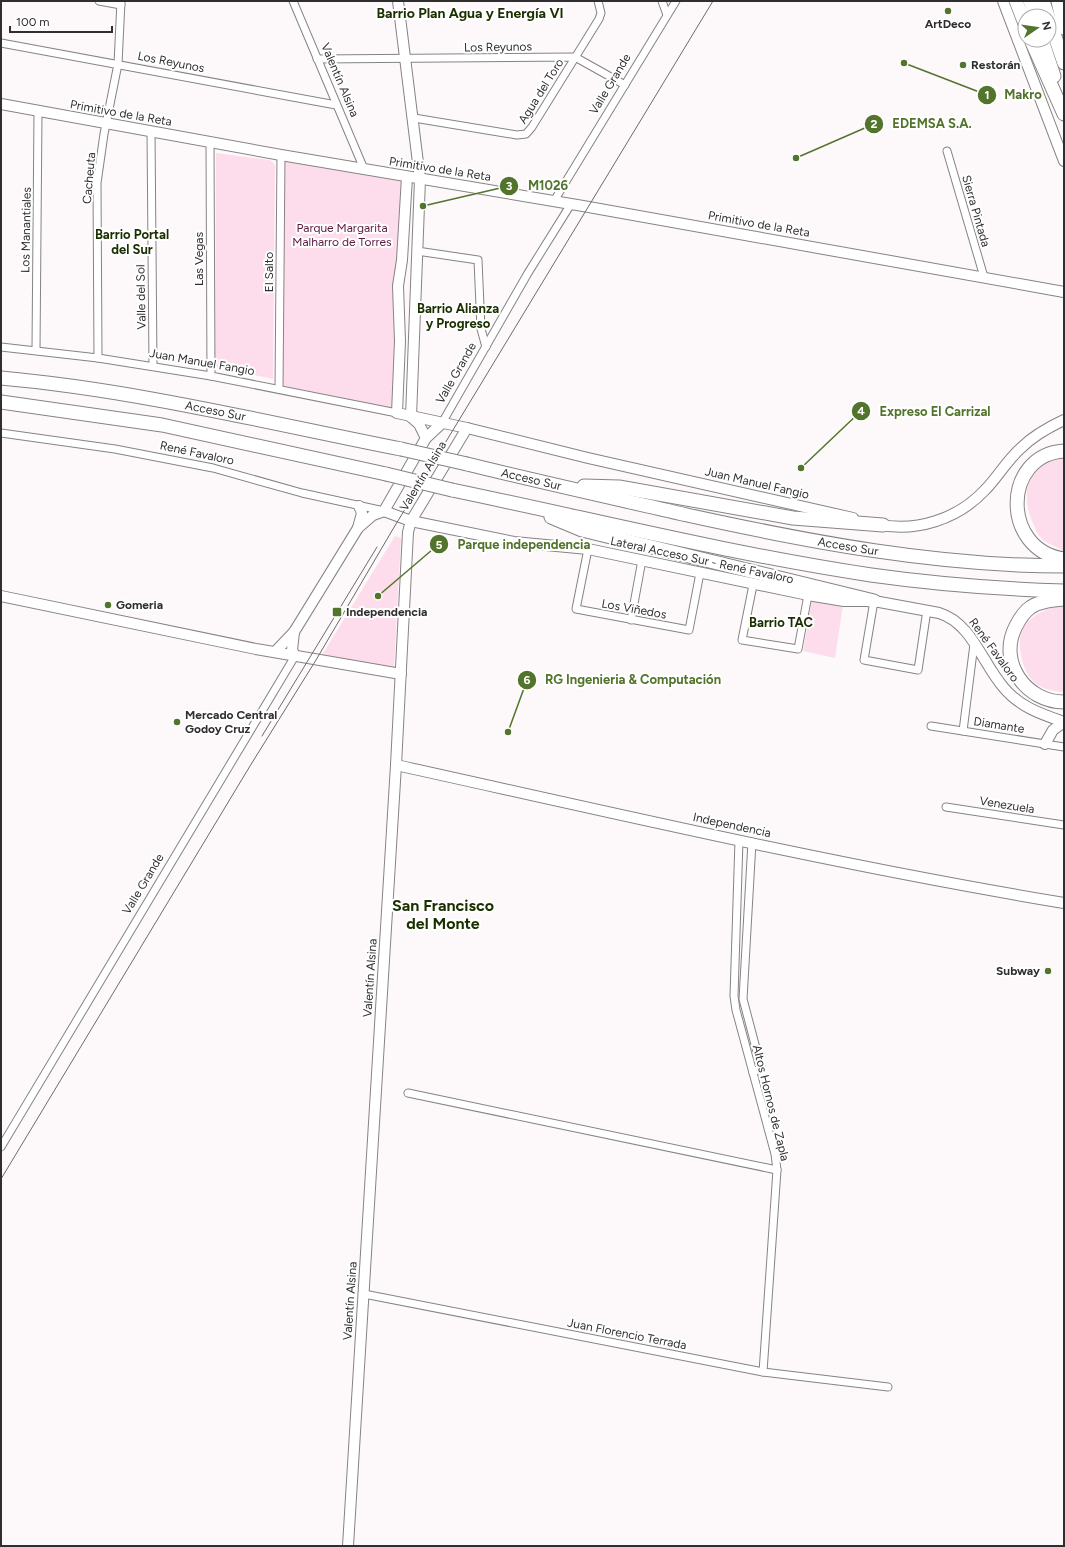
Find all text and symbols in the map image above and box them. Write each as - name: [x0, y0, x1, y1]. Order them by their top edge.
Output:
- district label: Barrio Plan Agua y Energía VI: [376, 5, 564, 22]
- marker: ArtDeco: [943, 6, 953, 16]
- scale bar: [10, 8, 112, 34]
- north arrow: [1017, 8, 1057, 48]
- text: 100 m: [16, 15, 50, 29]
- place label: ArtDeco: [925, 17, 971, 31]
- text: N: [1039, 20, 1054, 31]
- street label: Los Reyunos: [464, 39, 532, 55]
- street label: Valentín Alsina: [318, 41, 362, 119]
- street label: Los Reyunos: [136, 49, 206, 75]
- street label: Valle Grande: [586, 51, 634, 117]
- street label: Agua del Toro: [515, 56, 567, 126]
- place label: Restorán: [971, 58, 1021, 72]
- marker: Restorán: [958, 60, 968, 70]
- callout: Makro: [977, 82, 1050, 107]
- text: Makro: [1004, 87, 1042, 102]
- text: 1: [984, 88, 990, 102]
- street label: Primitivo de la Reta: [69, 97, 173, 129]
- callout: EDEMSA S.A.: [864, 111, 980, 136]
- text: EDEMSA S.A.: [892, 116, 972, 131]
- text: 2: [871, 117, 878, 131]
- street label: Cacheuta: [80, 152, 98, 204]
- street label: Primitivo de la Reta: [388, 154, 492, 184]
- callout: M1026: [499, 173, 576, 198]
- street label: Sierra Pintada: [959, 173, 993, 249]
- text: M1026: [528, 178, 569, 193]
- text: 3: [506, 179, 513, 193]
- street label: Los Manantiales: [18, 187, 34, 273]
- street label: Primitivo de la Reta: [707, 208, 811, 240]
- park label: Parque Margarita Malharro de Torres: [292, 221, 392, 249]
- district label: Barrio Portal del Sur: [95, 227, 169, 257]
- street label: Las Vegas: [192, 232, 206, 286]
- street label: El Salto: [262, 252, 276, 292]
- street label: Valle del Sol: [133, 264, 149, 330]
- district label: Barrio Alianza y Progreso: [417, 301, 499, 331]
- street label: Valle Grande: [433, 340, 479, 406]
- street label: Juan Manuel Fangio: [148, 346, 256, 378]
- street label: Acceso Sur: [184, 398, 247, 424]
- callout: Expreso El Carrizal: [851, 399, 998, 424]
- text: 4: [857, 404, 865, 418]
- text: Expreso El Carrizal: [879, 404, 991, 419]
- street label: René Favaloro: [159, 438, 235, 468]
- street label: Valentín Alsina: [397, 439, 449, 513]
- street label: Juan Manuel Fangio: [704, 464, 811, 502]
- street label: Acceso Sur: [500, 466, 563, 493]
- callout: Parque independencia: [429, 532, 598, 557]
- street label: Lateral Acceso Sur - René Favaloro: [609, 534, 795, 586]
- street label: Acceso Sur: [817, 535, 879, 558]
- text: Parque independencia: [458, 537, 590, 552]
- text: 5: [436, 538, 443, 552]
- street label: Los Viñedos: [600, 596, 668, 622]
- place label: Gomeria: [116, 598, 163, 612]
- marker: Gomeria: [103, 600, 113, 610]
- place label: Independencia: [346, 605, 427, 619]
- marker: Independencia: [331, 606, 343, 618]
- district label: Barrio TAC: [749, 615, 814, 630]
- street label: René Favaloro: [966, 615, 1022, 685]
- callout: RG Ingenieria & Computación: [517, 667, 729, 692]
- text: RG Ingenieria & Computación: [545, 672, 721, 687]
- text: 6: [524, 673, 531, 687]
- place label: Mercado Central Godoy Cruz: [185, 708, 277, 736]
- street label: Diamante: [973, 714, 1026, 736]
- marker: Mercado Central Godoy Cruz: [172, 717, 182, 727]
- street label: Venezuela: [978, 794, 1036, 816]
- street label: Independencia: [692, 810, 772, 840]
- street label: Valle Grande: [119, 851, 167, 917]
- district label: San Francisco del Monte: [392, 896, 494, 933]
- street label: Valentín Alsina: [360, 938, 380, 1018]
- place label: Subway: [996, 964, 1040, 978]
- marker: Subway: [1043, 966, 1053, 976]
- street label: Altos Hornos de Zapla: [750, 1043, 792, 1163]
- street label: Valentín Alsina: [340, 1261, 360, 1341]
- street label: Juan Florencio Terrada: [566, 1316, 688, 1352]

